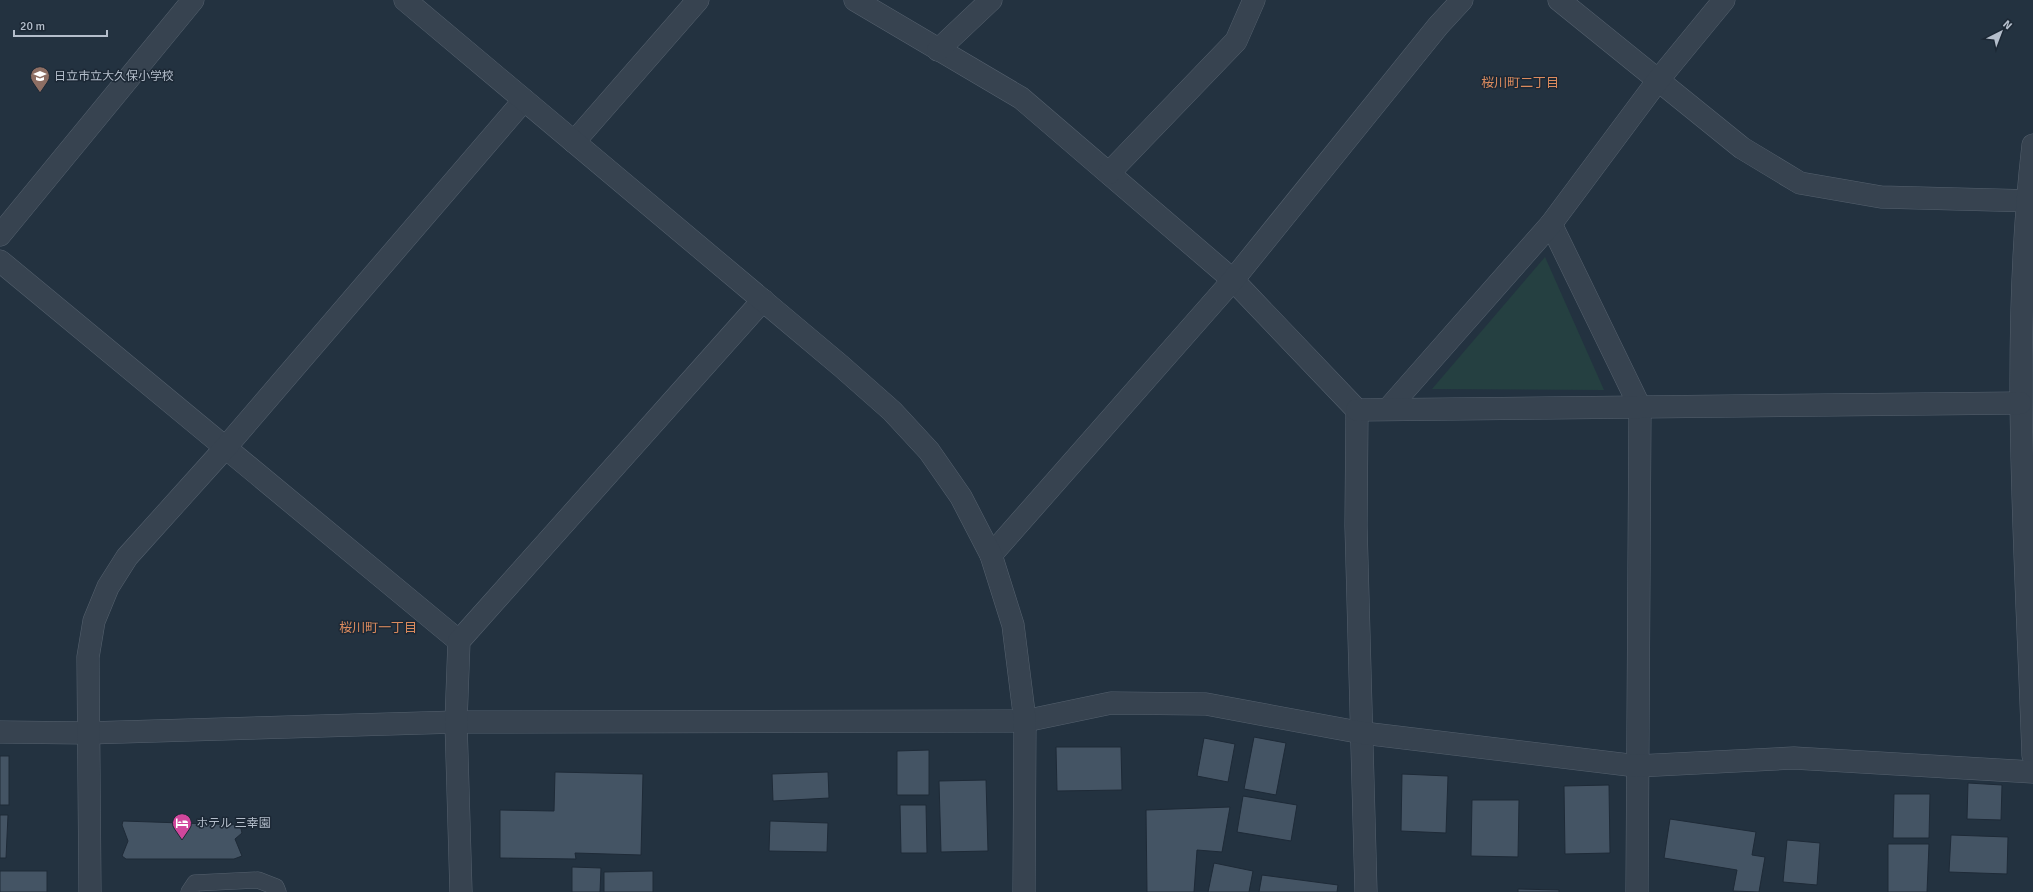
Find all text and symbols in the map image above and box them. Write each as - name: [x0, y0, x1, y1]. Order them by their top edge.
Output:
- scale bar: [14, 12, 107, 38]
- north arrow: [1981, 12, 2021, 52]
- text: N: [2000, 18, 2015, 32]
- text: 20 m: [20, 19, 45, 34]
- school or university icon: 日立市立大久保小学校: [29, 65, 51, 93]
- place label: 日立市立大久保小学校: [54, 69, 174, 84]
- district label: 桜川町二丁目: [1481, 75, 1559, 91]
- district label: 桜川町一丁目: [339, 620, 417, 636]
- hotel icon: ホテル 三幸園: [171, 812, 193, 840]
- place label: ホテル 三幸園: [196, 816, 271, 831]

